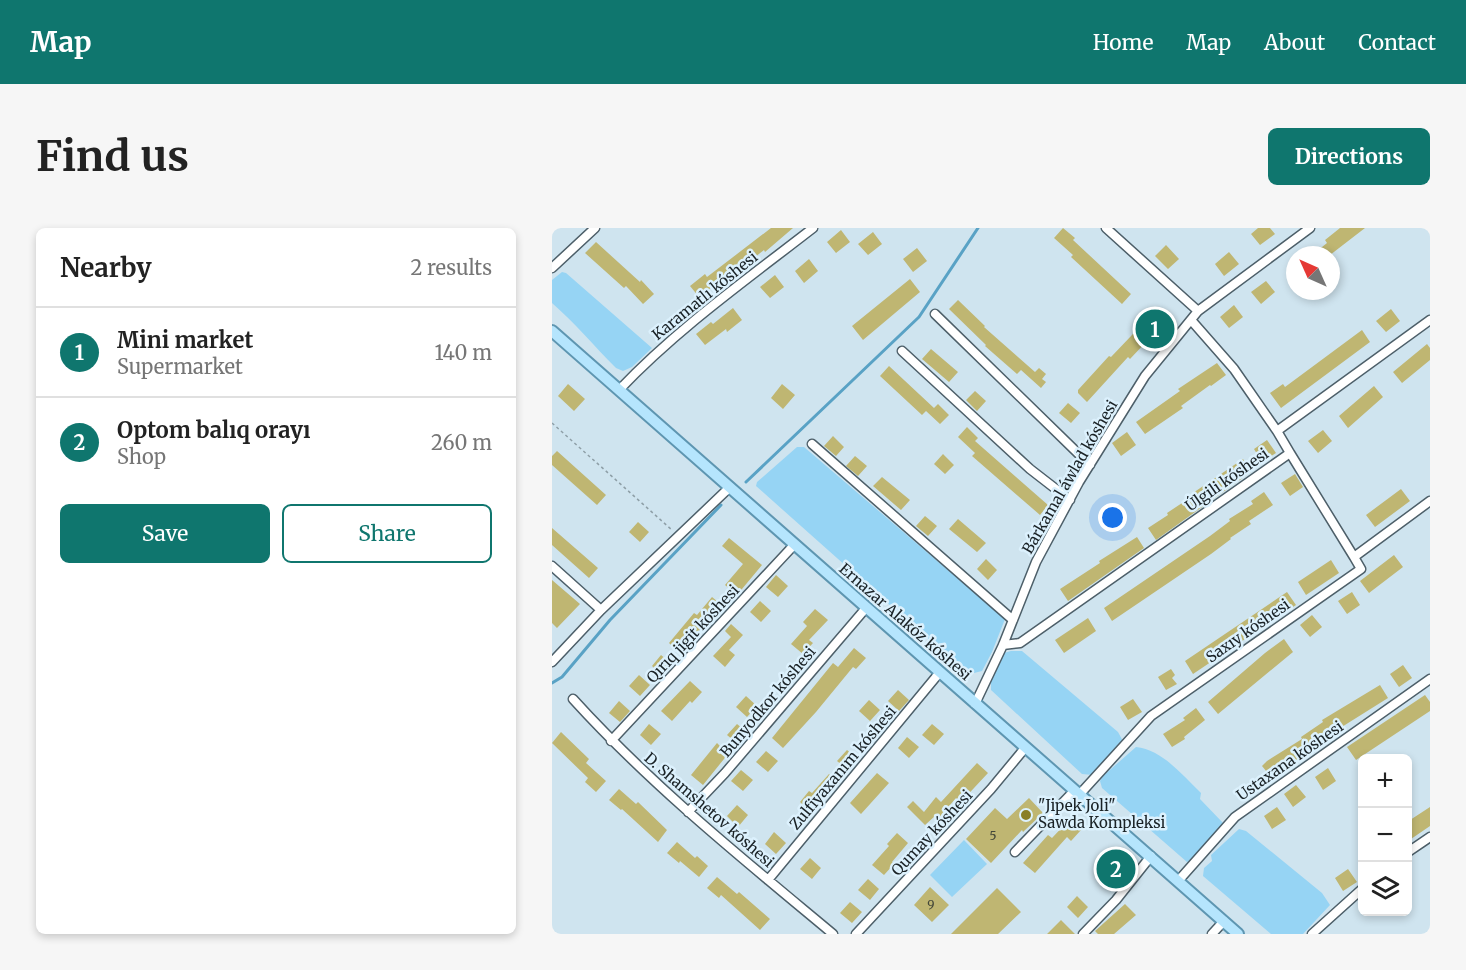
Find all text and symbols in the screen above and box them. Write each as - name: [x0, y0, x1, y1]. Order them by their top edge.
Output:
- text: Map: [30, 24, 92, 60]
- text: Home: [1093, 29, 1153, 56]
- text: Map: [1186, 29, 1231, 56]
- text: About: [1264, 29, 1325, 56]
- text: Contact: [1358, 29, 1436, 56]
- button: Directions: [1268, 128, 1430, 185]
- text: Find us: [36, 130, 189, 182]
- north arrow: [1286, 246, 1340, 300]
- street label: Karamatlı kóshesi: [648, 247, 761, 344]
- text: Nearby: [60, 251, 152, 284]
- text: 2 results: [410, 255, 492, 280]
- pin: 1: [1136, 306, 1174, 352]
- text: Mini market: [117, 326, 253, 354]
- text: 1: [75, 340, 84, 365]
- text: 140 m: [435, 340, 492, 365]
- text: Supermarket: [117, 354, 243, 379]
- street label: Bárkamal áwlad kóshesi: [1018, 396, 1121, 557]
- text: Optom balıq orayı: [117, 416, 311, 444]
- text: 2: [74, 430, 85, 455]
- text: 260 m: [431, 430, 492, 455]
- street label: Úlgili kóshesi: [1181, 443, 1272, 515]
- text: Shop: [117, 444, 166, 469]
- your location: [1098, 503, 1127, 532]
- button: Save: [60, 504, 270, 563]
- button: Share: [282, 504, 492, 563]
- street label: Ernazar Alakóz kóshesi: [835, 559, 975, 684]
- street label: Qırıq jigit kóshesi: [642, 581, 743, 687]
- street label: Saxıy kóshesi: [1202, 595, 1293, 667]
- street label: Bunyodkor kóshesi: [716, 642, 820, 761]
- street label: Zulfiyaxanım kóshesi: [785, 702, 900, 833]
- street label: Ustaxana kóshesi: [1233, 717, 1347, 804]
- street label: D. Shamshetov kóshesi: [641, 748, 778, 871]
- map controls: [1358, 754, 1412, 916]
- button: +: [1358, 754, 1412, 808]
- street label: Qumay kóshesi: [887, 786, 976, 879]
- place label: "Jipek Joli" Sawda Kompleksi: [1038, 796, 1165, 832]
- marker: "Jipek Joli" Sawda Kompleksi: [1019, 808, 1033, 822]
- button: −: [1358, 808, 1412, 862]
- house number: 5: [989, 828, 997, 843]
- pin: 2: [1096, 846, 1136, 892]
- button: layers: [1358, 862, 1412, 916]
- house number: 9: [927, 897, 935, 912]

